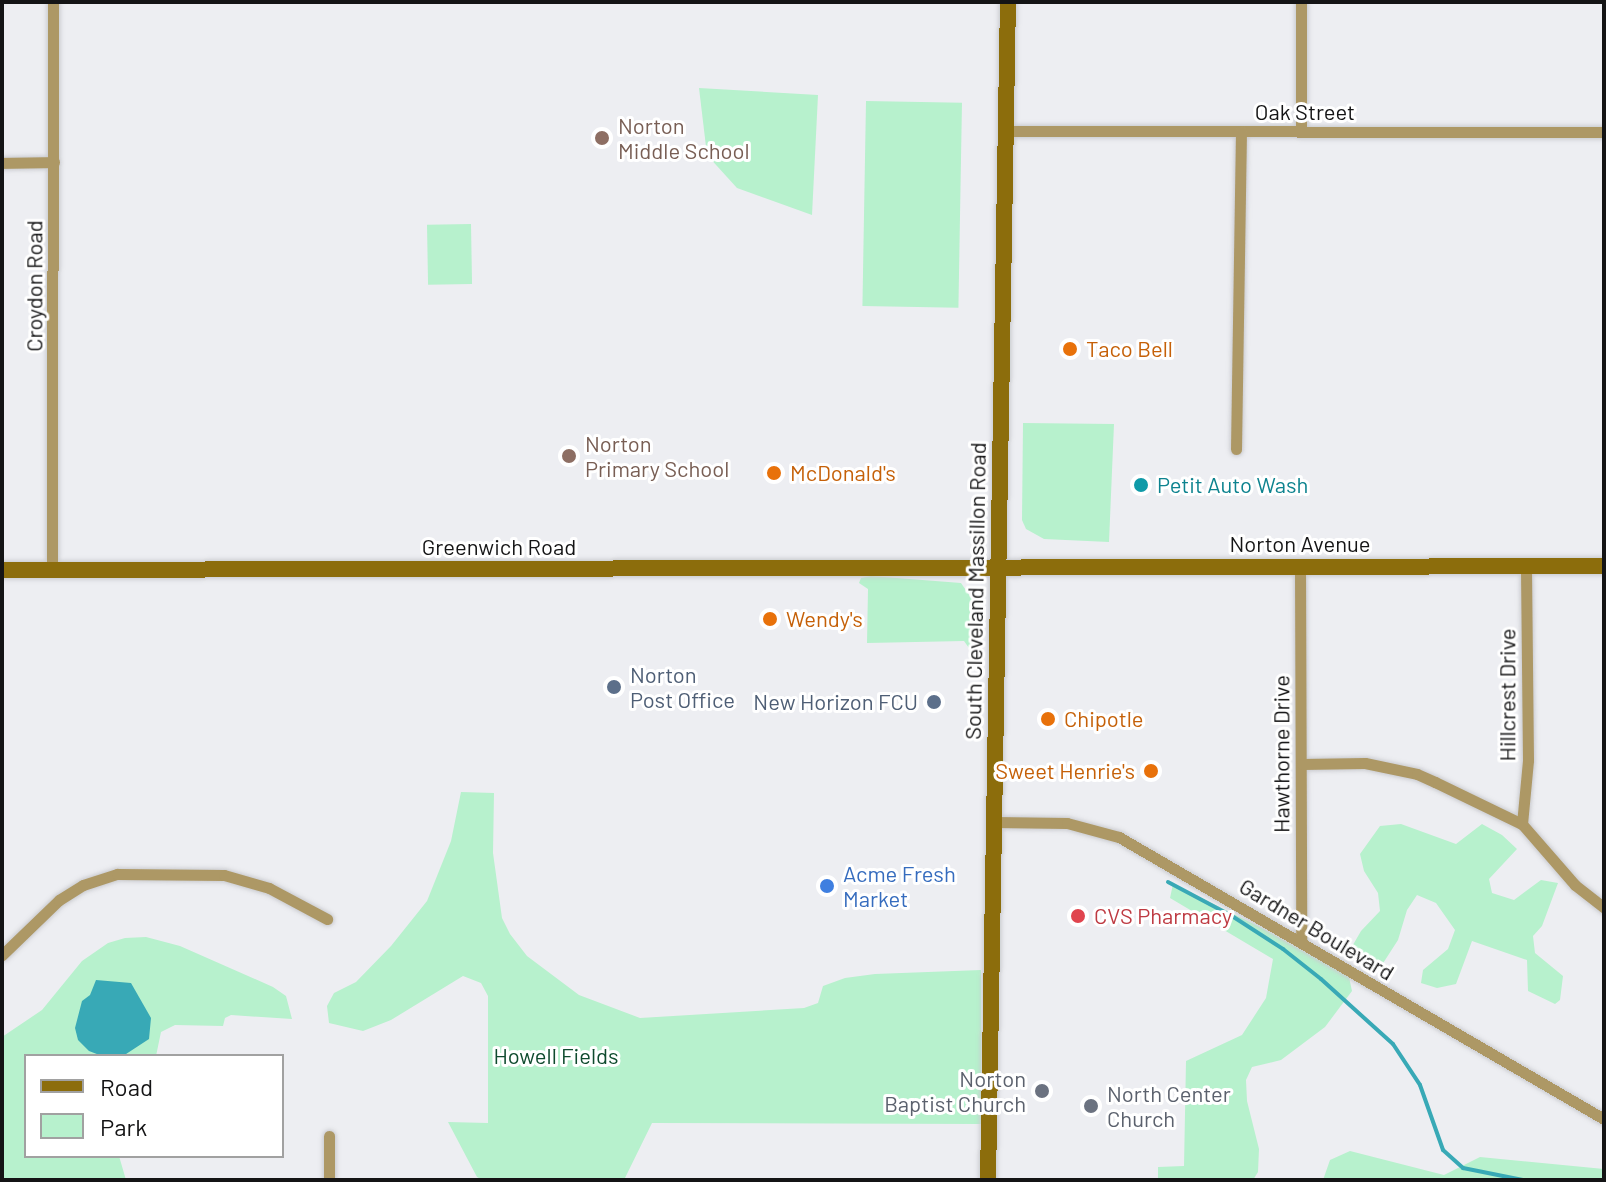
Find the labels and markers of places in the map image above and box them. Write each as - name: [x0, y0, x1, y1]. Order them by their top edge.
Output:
- place label: Norton Middle School: [618, 112, 750, 164]
- marker: Norton Middle School: [593, 129, 611, 147]
- place label: Taco Bell: [1086, 336, 1173, 362]
- marker: Taco Bell: [1061, 340, 1079, 358]
- place label: Norton Primary School: [585, 430, 729, 482]
- marker: Norton Primary School: [560, 447, 578, 465]
- place label: McDonald's: [790, 460, 896, 486]
- marker: McDonald's: [765, 464, 783, 482]
- place label: Petit Auto Wash: [1157, 472, 1308, 498]
- marker: Petit Auto Wash: [1132, 476, 1150, 494]
- place label: Wendy's: [786, 606, 863, 632]
- marker: Wendy's: [761, 610, 779, 628]
- place label: Norton Post Office: [630, 661, 735, 712]
- marker: Norton Post Office: [605, 678, 623, 696]
- place label: New Horizon FCU: [753, 689, 918, 715]
- marker: New Horizon FCU: [925, 693, 943, 711]
- place label: Chipotle: [1064, 706, 1143, 732]
- marker: Chipotle: [1039, 710, 1057, 728]
- place label: Sweet Henrie's: [995, 758, 1135, 784]
- marker: Sweet Henrie's: [1142, 762, 1160, 780]
- place label: Acme Fresh Market: [843, 860, 956, 912]
- marker: Acme Fresh Market: [818, 877, 836, 895]
- place label: CVS Pharmacy: [1094, 903, 1232, 929]
- marker: CVS Pharmacy: [1069, 907, 1087, 925]
- place label: Norton Baptist Church: [884, 1065, 1026, 1116]
- place label: North Center Church: [1107, 1080, 1231, 1132]
- marker: Norton Baptist Church: [1033, 1082, 1051, 1100]
- marker: North Center Church: [1082, 1097, 1100, 1115]

